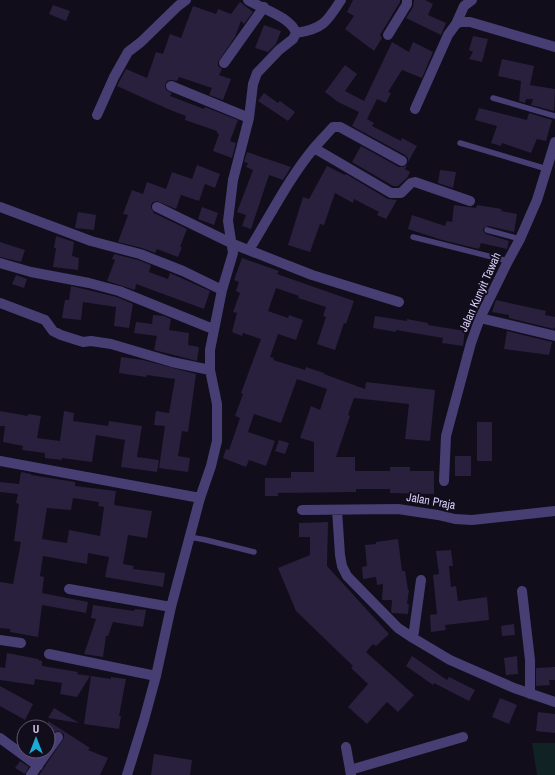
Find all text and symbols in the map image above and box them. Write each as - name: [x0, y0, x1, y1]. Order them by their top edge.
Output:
- street label: Jalan Kunyit Tawah: [455, 250, 505, 334]
- street label: Jalan Praja: [405, 489, 457, 513]
- north arrow: [16, 719, 56, 759]
- text: U: [33, 722, 39, 736]

